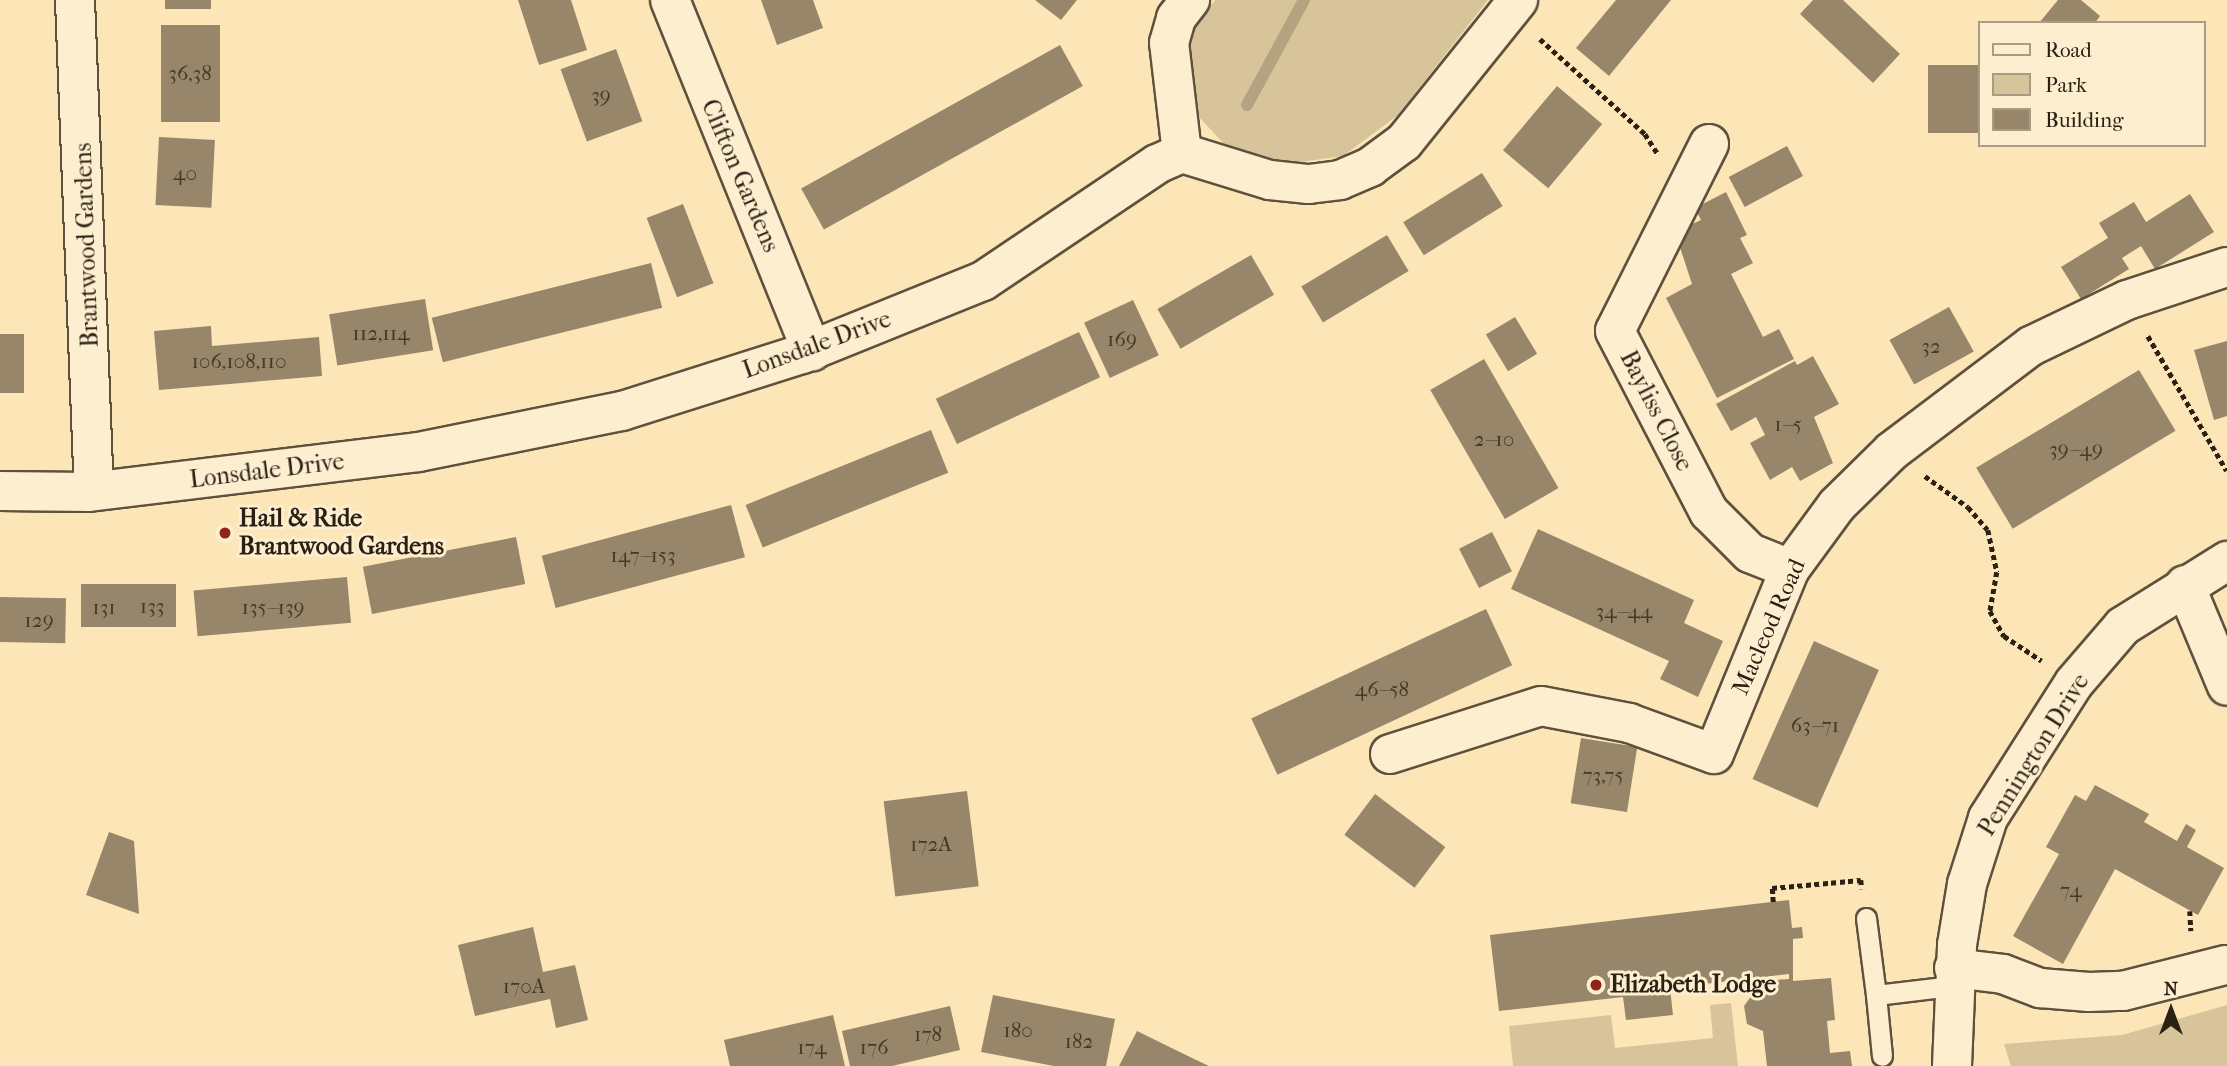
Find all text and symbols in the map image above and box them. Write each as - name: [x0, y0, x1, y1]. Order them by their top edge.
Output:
- legend: [1979, 21, 2206, 147]
- text: Road: [2045, 38, 2092, 62]
- house number: 36,38: [168, 60, 212, 86]
- text: Park: [2045, 73, 2087, 97]
- house number: 39: [591, 82, 611, 108]
- street label: Clifton Gardens: [695, 95, 785, 257]
- text: Building: [2045, 108, 2123, 132]
- street label: Brantwood Gardens: [69, 142, 105, 348]
- house number: 40: [173, 160, 197, 186]
- street label: Lonsdale Drive: [739, 305, 895, 385]
- house number: 112,114: [352, 320, 410, 346]
- house number: 169: [1107, 326, 1137, 352]
- house number: 32: [1921, 333, 1941, 359]
- street label: Bayliss Close: [1613, 346, 1699, 476]
- house number: 106,108,110: [192, 348, 286, 374]
- house number: 1--5: [1774, 411, 1802, 437]
- house number: 2--10: [1474, 426, 1514, 452]
- house number: 39--49: [2049, 436, 2103, 462]
- street label: Lonsdale Drive: [188, 447, 346, 495]
- place label: Hail & Ride Brantwood Gardens: [239, 505, 444, 561]
- marker: Hail & Ride Brantwood Gardens: [217, 525, 233, 541]
- house number: 147--153: [610, 542, 676, 568]
- street label: Macleod Road: [1726, 555, 1812, 699]
- house number: 133: [140, 593, 164, 619]
- house number: 131: [92, 594, 116, 620]
- house number: 135--139: [241, 594, 305, 620]
- house number: 34--44: [1596, 598, 1652, 624]
- house number: 129: [24, 607, 54, 633]
- street label: Pennington Drive: [1972, 668, 2096, 842]
- house number: 46--58: [1355, 676, 1409, 702]
- house number: 63--71: [1791, 712, 1839, 738]
- house number: 73,75: [1582, 762, 1624, 788]
- house number: 172A: [910, 831, 952, 857]
- house number: 74: [2060, 877, 2082, 903]
- place label: Elizabeth Lodge: [1610, 971, 1776, 999]
- house number: 170A: [503, 973, 545, 999]
- north arrow: [2136, 975, 2206, 1045]
- marker: Elizabeth Lodge: [1588, 977, 1604, 993]
- text: N: [2164, 978, 2178, 1000]
- house number: 180: [1003, 1017, 1033, 1043]
- house number: 178: [914, 1021, 942, 1047]
- house number: 182: [1065, 1028, 1093, 1054]
- house number: 174: [797, 1034, 827, 1060]
- house number: 176: [860, 1034, 888, 1060]

